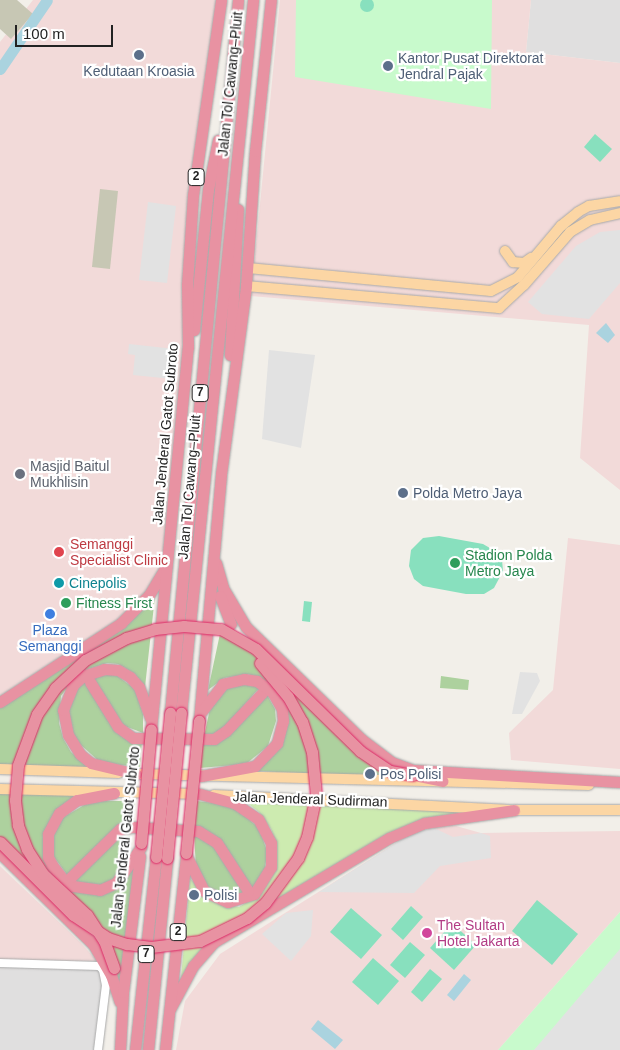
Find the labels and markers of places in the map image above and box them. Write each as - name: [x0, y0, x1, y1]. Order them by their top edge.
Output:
- marker: Kedutaan Kroasia: [133, 49, 145, 61]
- place label: Kantor Pusat Direktorat Jendral Pajak: [398, 50, 544, 82]
- marker: Kantor Pusat Direktorat Jendral Pajak: [382, 60, 394, 72]
- place label: Kedutaan Kroasia: [83, 63, 195, 79]
- place label: Masjid Baitul Mukhlisin: [30, 458, 109, 491]
- marker: Masjid Baitul Mukhlisin: [14, 468, 26, 480]
- place label: Polda Metro Jaya: [413, 485, 522, 501]
- marker: Polda Metro Jaya: [397, 487, 409, 499]
- place label: Semanggi Specialist Clinic: [70, 536, 168, 568]
- marker: Semanggi Specialist Clinic: [52, 545, 66, 559]
- place label: Stadion Polda Metro Jaya: [465, 547, 552, 580]
- marker: Stadion Polda Metro Jaya: [449, 557, 461, 569]
- place label: Cinepolis: [69, 575, 127, 591]
- marker: Cinepolis: [53, 577, 65, 589]
- place label: Fitness First: [76, 595, 152, 611]
- marker: Fitness First: [60, 597, 72, 609]
- marker: Plaza Semanggi: [44, 608, 56, 620]
- place label: Plaza Semanggi: [18, 622, 82, 654]
- place label: Pos Polisi: [380, 766, 441, 782]
- marker: Pos Polisi: [364, 768, 376, 780]
- place label: Polisi: [204, 887, 237, 903]
- marker: Polisi: [188, 889, 200, 901]
- place label: The Sultan Hotel Jakarta: [437, 917, 519, 950]
- marker: The Sultan Hotel Jakarta: [421, 927, 433, 939]

